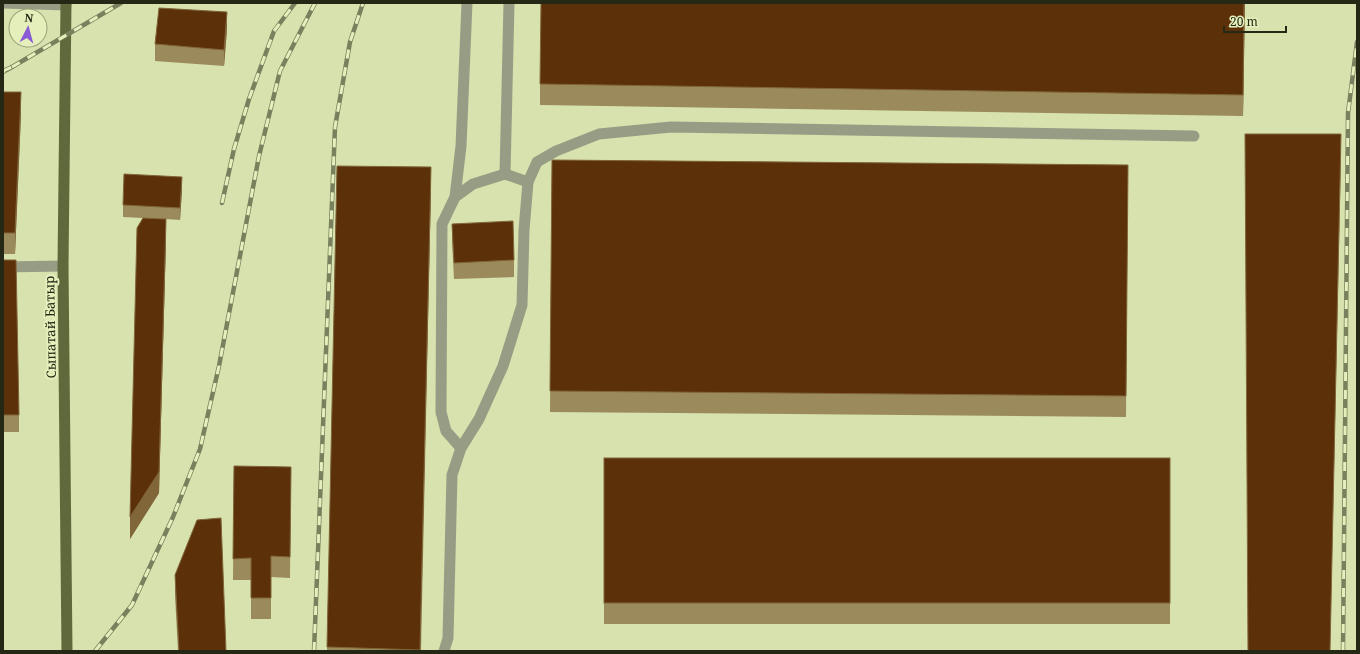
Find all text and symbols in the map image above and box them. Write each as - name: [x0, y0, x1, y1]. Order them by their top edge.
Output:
- north arrow: [8, 8, 48, 48]
- scale bar: [1224, 8, 1286, 34]
- text: N: [24, 10, 35, 26]
- text: 20 m: [1230, 13, 1258, 30]
- street label: Сыпатай Батыр: [40, 276, 60, 378]

